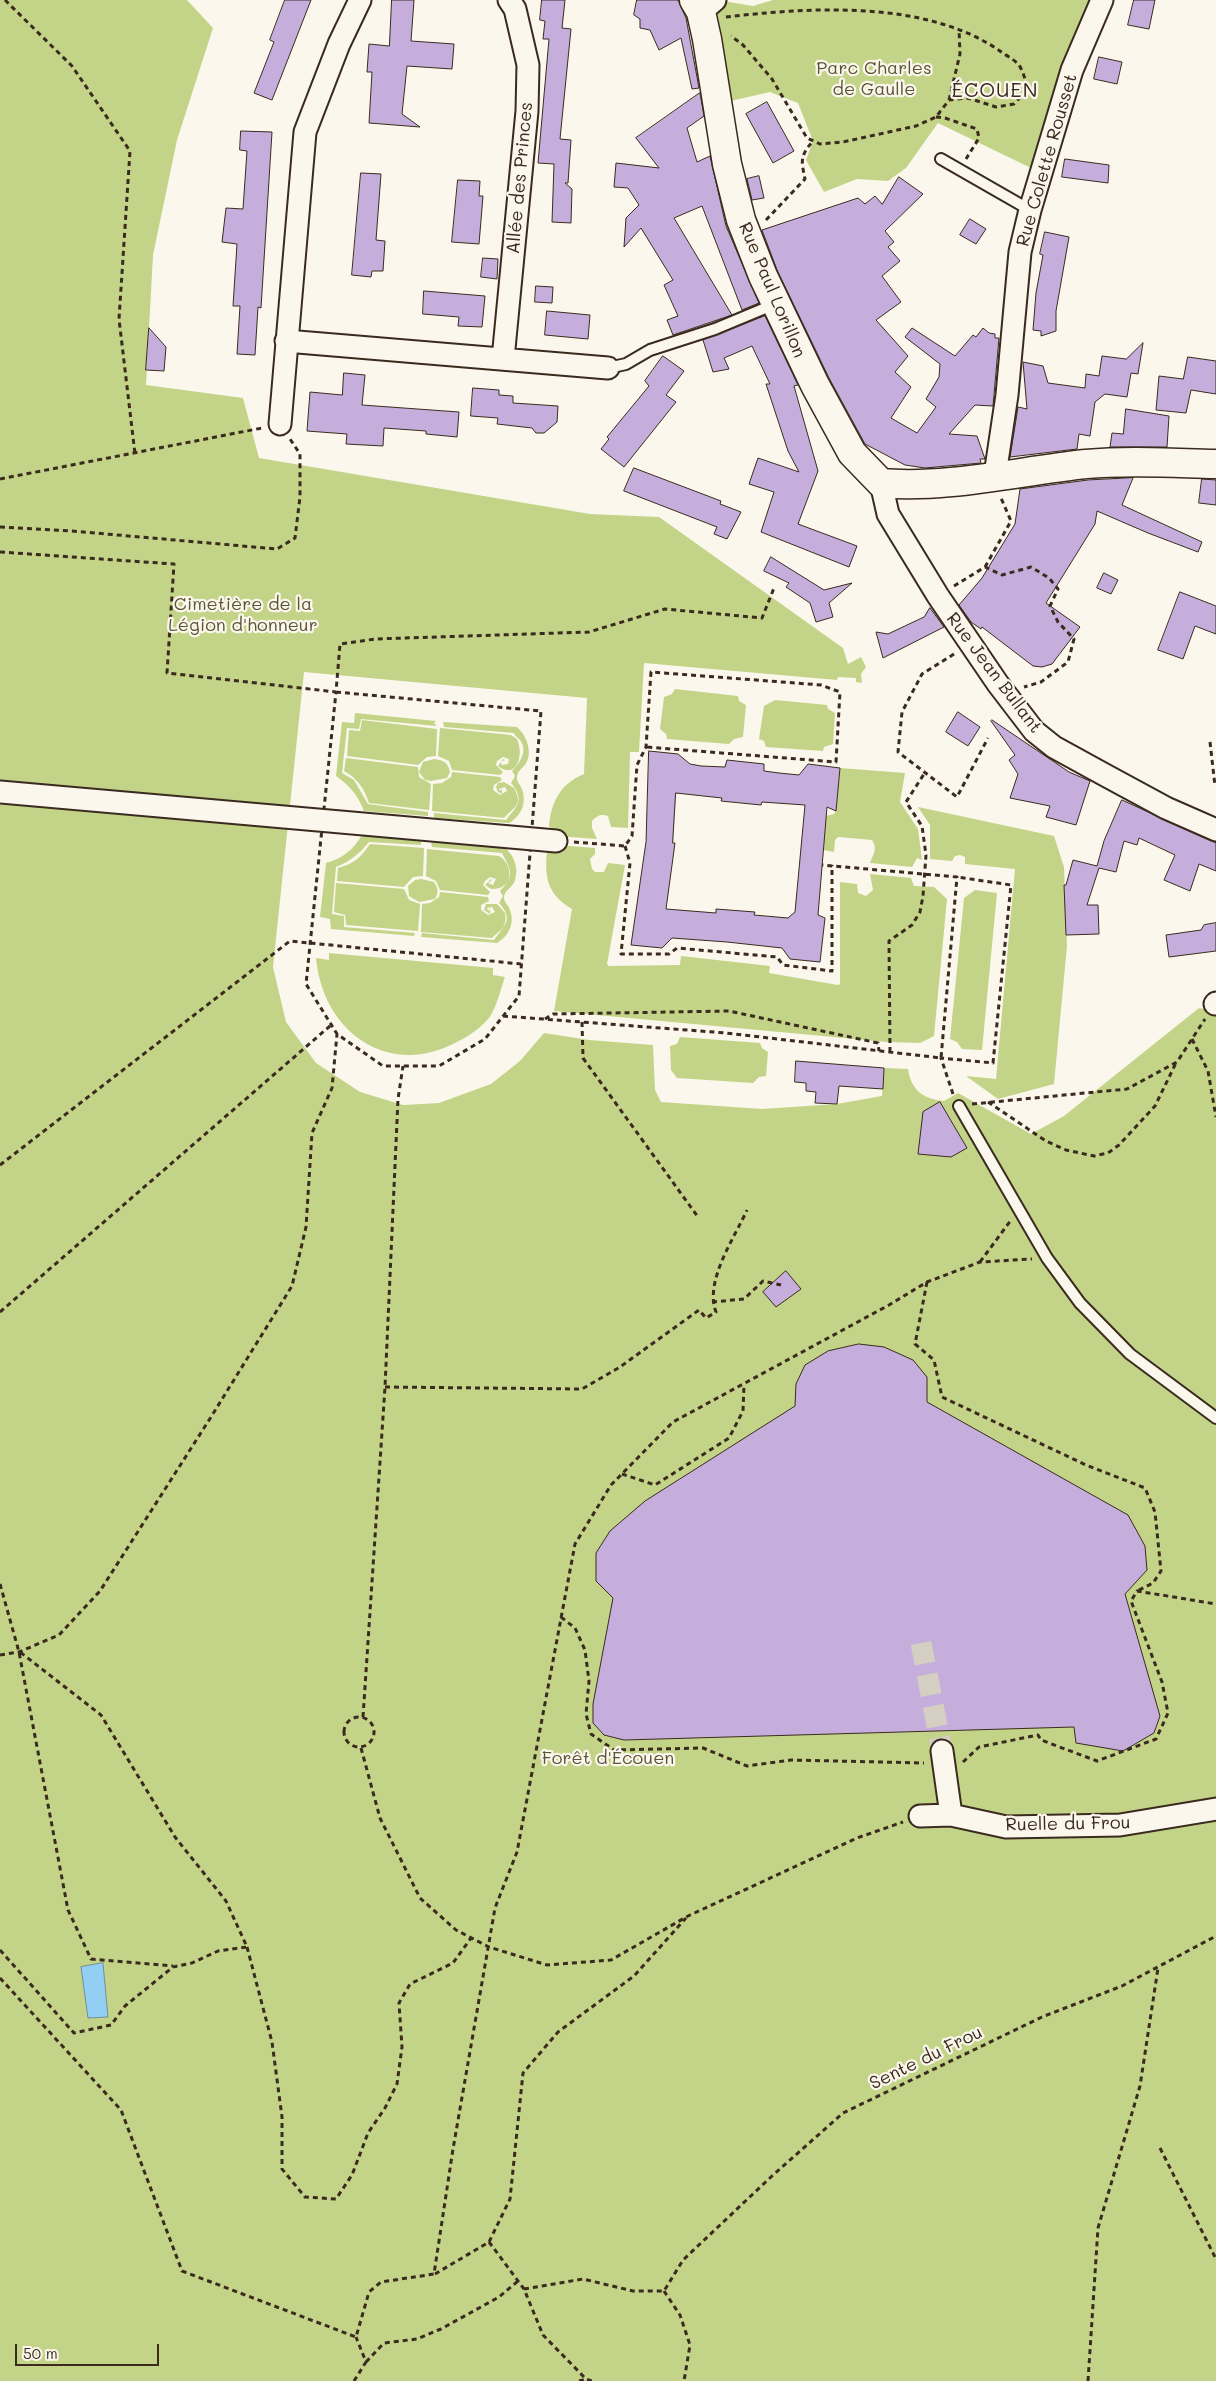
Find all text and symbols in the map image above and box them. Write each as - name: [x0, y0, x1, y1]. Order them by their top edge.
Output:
- park label: Parc Charles de Gaulle: [816, 57, 932, 100]
- street label: Rue Colette Rousset: [1012, 71, 1082, 249]
- district label: ÉCOUEN: [951, 79, 1039, 103]
- street label: Allée des Princes: [503, 101, 537, 255]
- street label: Rue Paul Lorillon: [734, 219, 810, 361]
- park label: Cimetière de la Légion d'honneur: [168, 593, 318, 636]
- street label: Rue Jean Bullant: [942, 608, 1046, 738]
- park label: Forêt d'Écouen: [542, 1747, 674, 1769]
- street label: Ruelle du Frou: [1005, 1812, 1131, 1836]
- street label: Sente du Frou: [866, 2021, 986, 2095]
- scale bar: [18, 2334, 161, 2366]
- text: 50 m: [23, 2343, 58, 2363]

